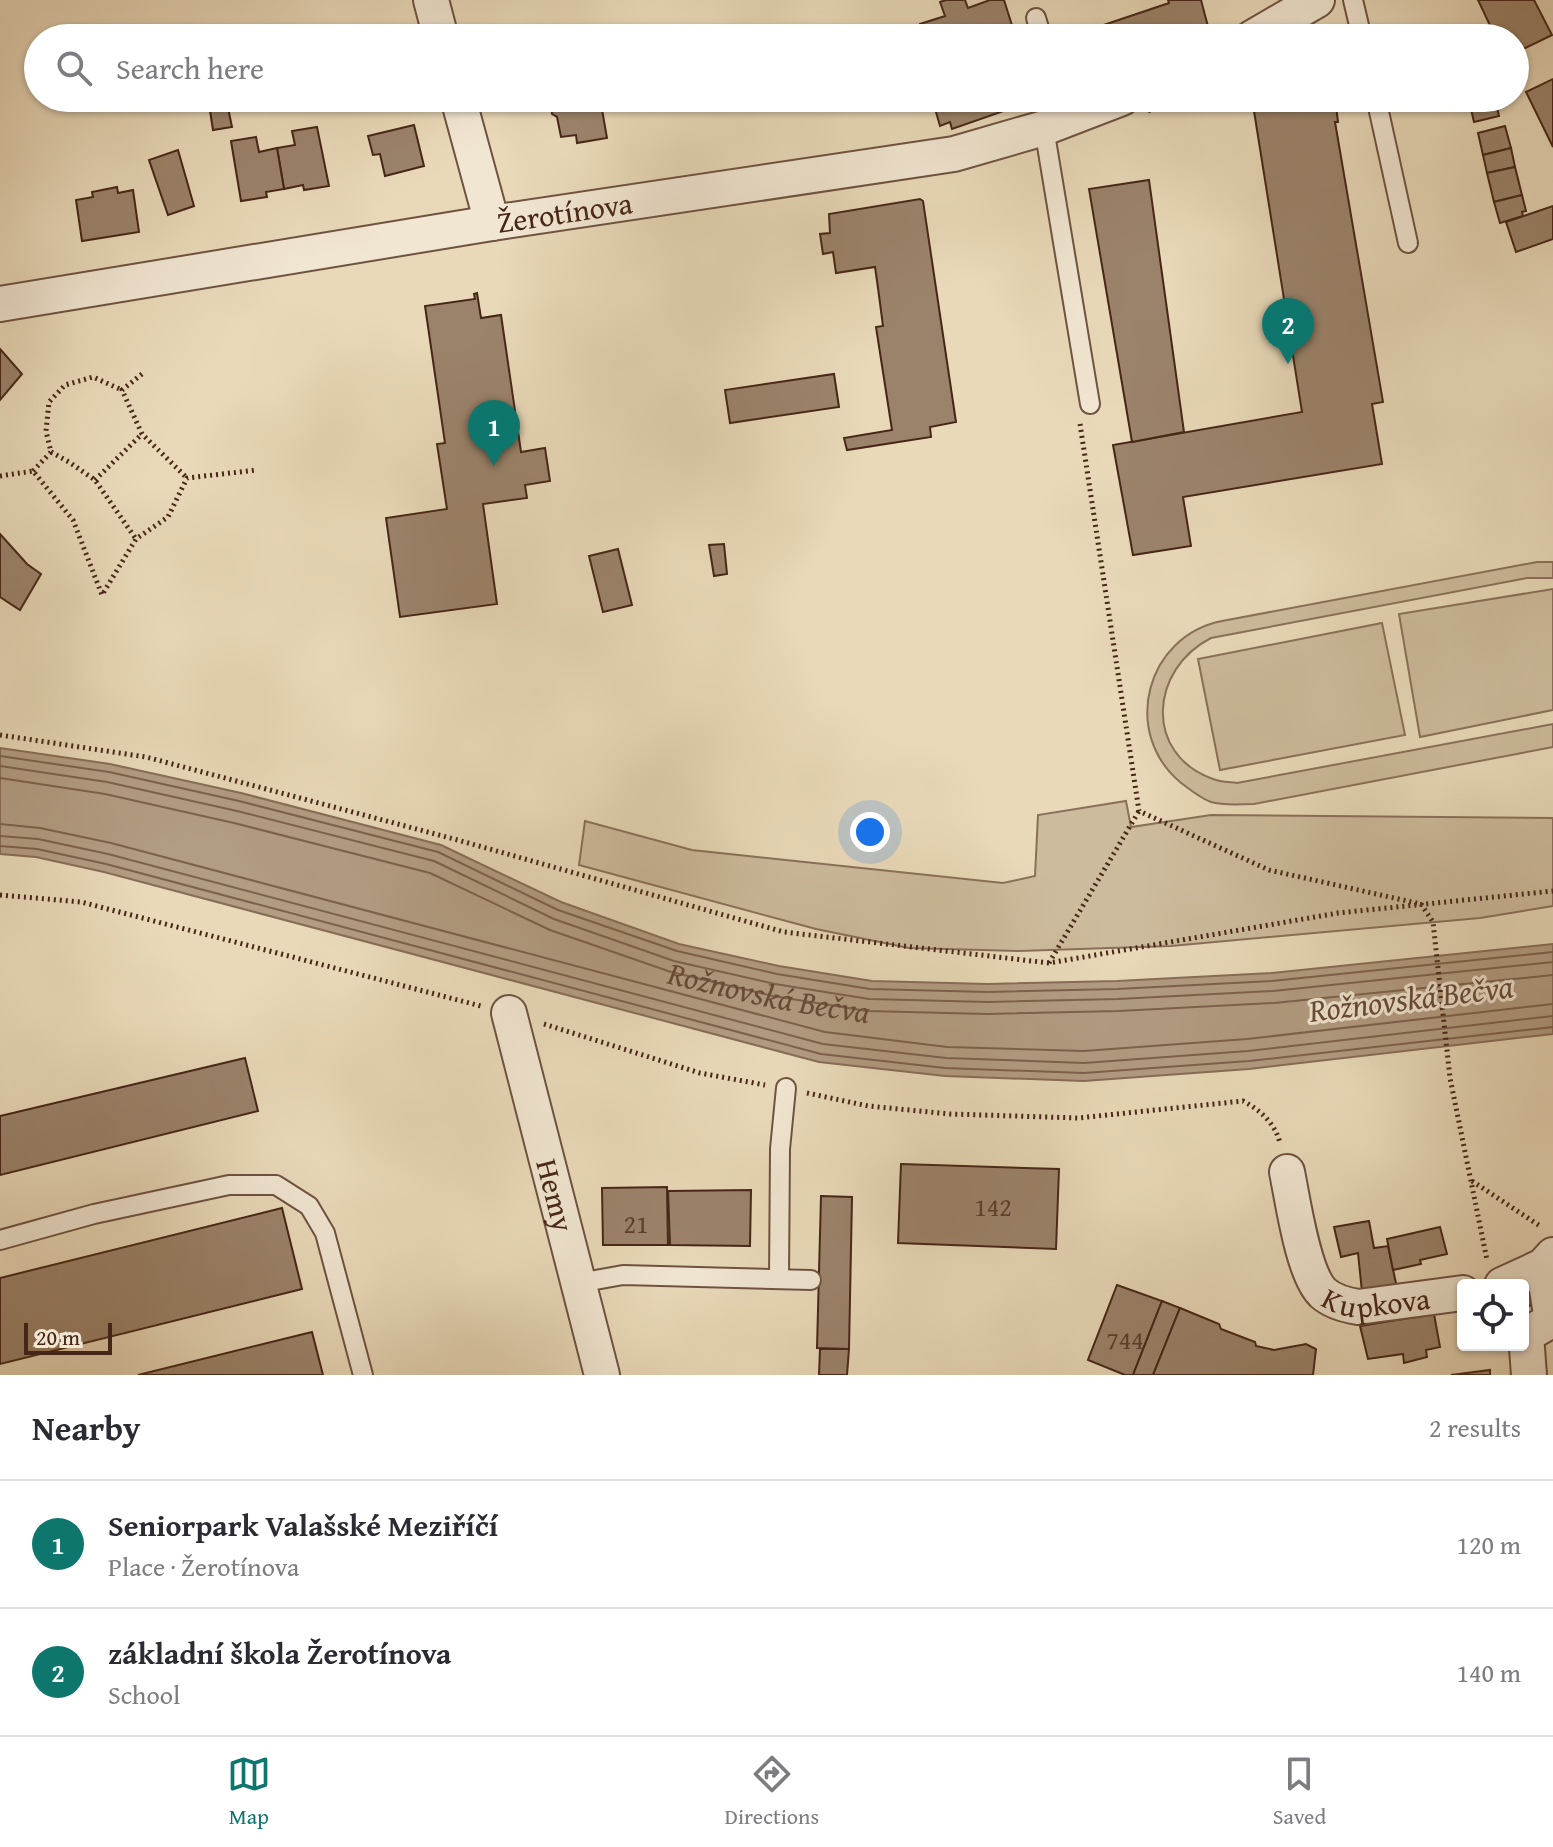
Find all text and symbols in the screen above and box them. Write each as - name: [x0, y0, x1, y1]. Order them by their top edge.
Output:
- search box: [24, 24, 1529, 112]
- icon: search: [52, 46, 96, 90]
- text: Search here: [116, 46, 264, 90]
- street label: Žerotínova: [494, 180, 635, 244]
- pin: 2: [1262, 298, 1314, 364]
- pin: 1: [468, 400, 520, 466]
- your location: [850, 812, 890, 852]
- water label: Rožnovská Bečva: [662, 948, 874, 1035]
- water label: Rožnovská Bečva: [1305, 962, 1516, 1034]
- street label: Hemy: [525, 1154, 586, 1236]
- house number: 142: [974, 1187, 1012, 1226]
- house number: 21: [623, 1204, 649, 1243]
- street label: Kupkova: [1314, 1276, 1433, 1329]
- map controls: [1457, 1279, 1529, 1351]
- button: locate: [1457, 1279, 1529, 1351]
- scale bar: [24, 1319, 112, 1355]
- house number: 744: [1106, 1320, 1144, 1359]
- text: 20 m: [36, 1321, 80, 1353]
- text: Nearby: [32, 1403, 141, 1452]
- text: 2 results: [1429, 1408, 1521, 1447]
- text: Seniorpark Valašské Meziříčí: [108, 1503, 498, 1547]
- text: 1: [51, 1525, 65, 1564]
- text: 120 m: [1456, 1525, 1521, 1564]
- text: Place · Žerotínova: [108, 1547, 299, 1586]
- text: základní škola Žerotínova: [108, 1631, 451, 1675]
- text: 2: [51, 1653, 65, 1692]
- text: 140 m: [1456, 1653, 1521, 1692]
- text: School: [108, 1675, 180, 1714]
- tab: Map: [227, 1752, 271, 1832]
- tab: Directions: [725, 1752, 819, 1832]
- tab: Saved: [1273, 1752, 1326, 1832]

